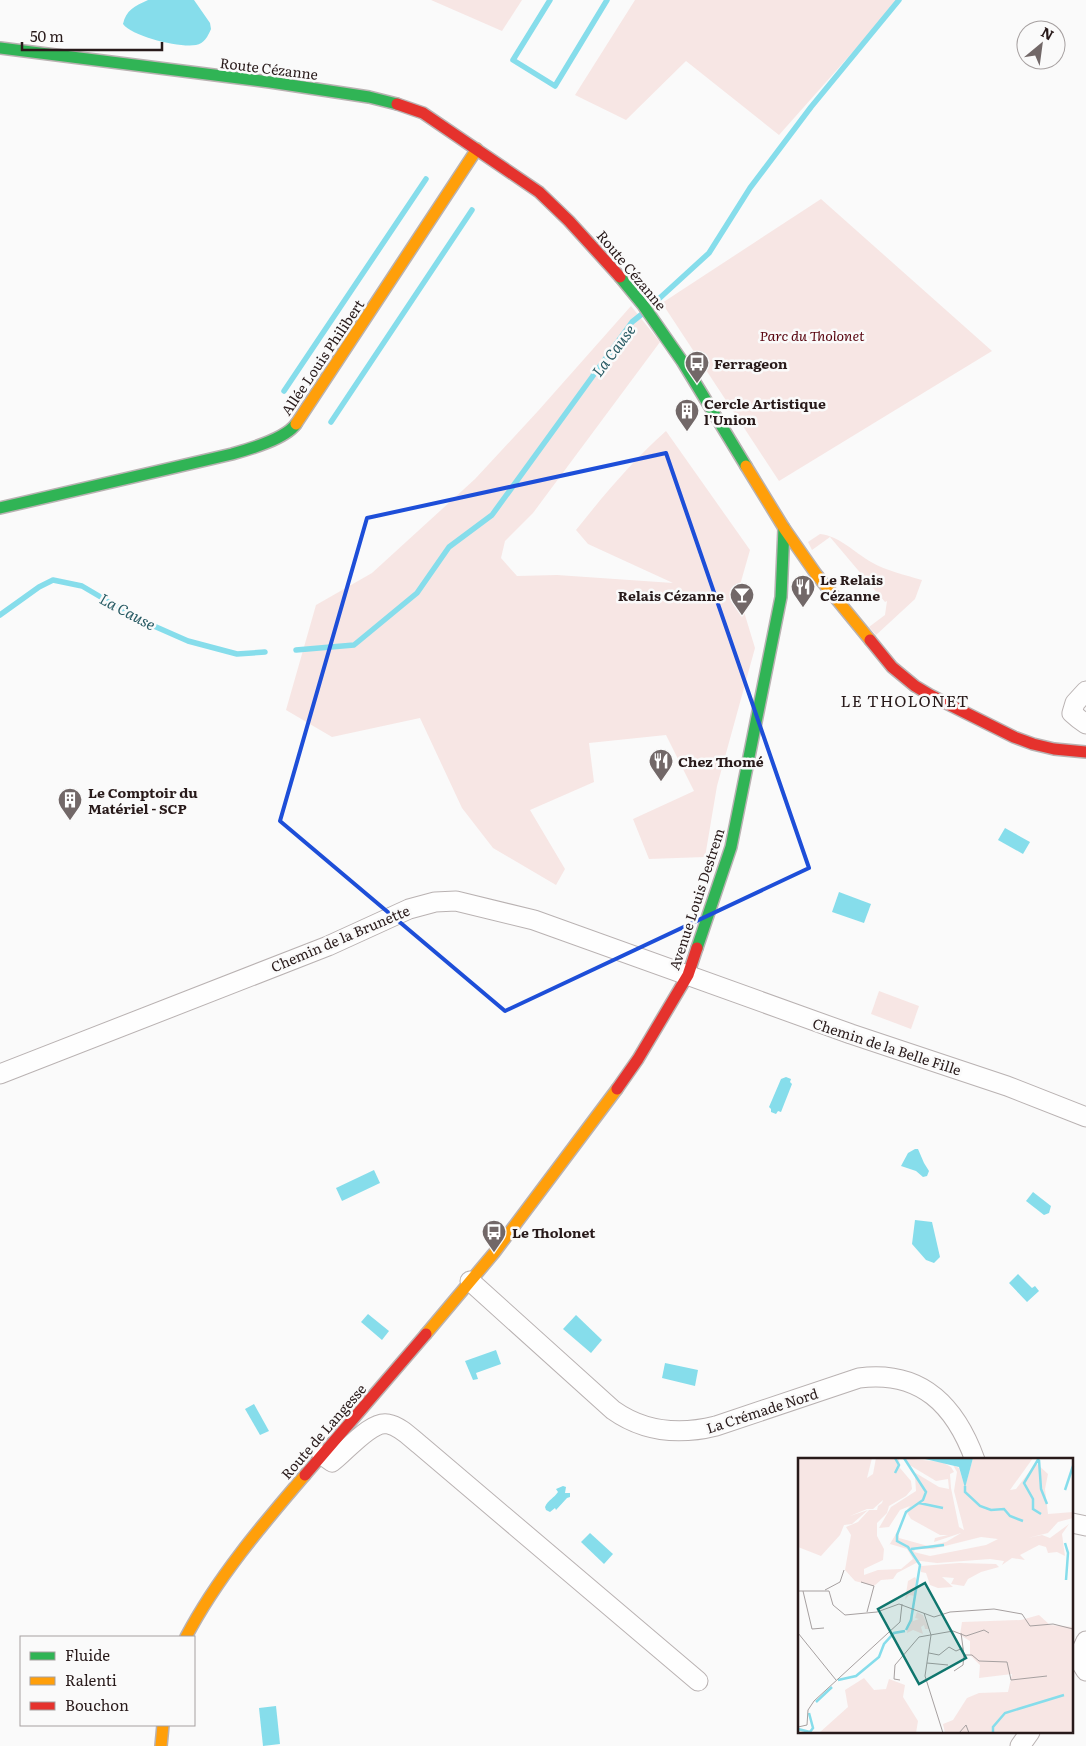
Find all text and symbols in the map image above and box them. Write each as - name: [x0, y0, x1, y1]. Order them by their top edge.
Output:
- scale bar: [22, 20, 162, 52]
- north arrow: [1016, 20, 1066, 70]
- text: N: [1038, 21, 1058, 44]
- text: 50 m: [30, 24, 64, 47]
- street label: Route Cézanne: [219, 52, 319, 84]
- street label: Route Cézanne: [593, 226, 671, 314]
- street label: Allée Louis Philibert: [276, 295, 368, 419]
- water label: La Cause: [586, 319, 640, 381]
- park label: Parc du Tholonet: [759, 325, 865, 345]
- bus stop icon: Ferrageon: [684, 350, 710, 384]
- place label: Ferrageon: [714, 353, 788, 373]
- place label: Cercle Artistique l'Union: [704, 393, 826, 429]
- building icon: Cercle Artistique l'Union: [674, 398, 700, 432]
- place label: Le Relais Cézanne: [820, 569, 883, 605]
- restaurant icon: Le Relais Cézanne: [790, 574, 816, 608]
- bar icon: Relais Cézanne: [729, 582, 755, 616]
- place label: Relais Cézanne: [618, 585, 724, 605]
- water label: La Cause: [96, 587, 160, 635]
- district label: LE THOLONET: [841, 688, 969, 712]
- restaurant icon: Chez Thomé: [648, 748, 674, 782]
- place label: Chez Thomé: [678, 751, 764, 771]
- place label: Le Comptoir du Matériel - SCP: [88, 782, 198, 818]
- building icon: Le Comptoir du Matériel - SCP: [57, 787, 83, 821]
- street label: Avenue Louis Destrem: [664, 825, 729, 973]
- street label: Chemin de la Brunette: [267, 900, 413, 976]
- street label: Chemin de la Belle Fille: [810, 1013, 964, 1079]
- bus stop icon: Le Tholonet: [481, 1219, 507, 1253]
- place label: Le Tholonet: [512, 1222, 596, 1242]
- street label: Route de Langesse: [276, 1379, 370, 1483]
- street label: La Crémade Nord: [704, 1382, 821, 1437]
- inset map: [798, 1458, 1074, 1734]
- legend: [20, 1636, 195, 1726]
- text: Fluide: [65, 1643, 110, 1666]
- text: Ralenti: [65, 1668, 117, 1691]
- text: Bouchon: [65, 1693, 129, 1716]

